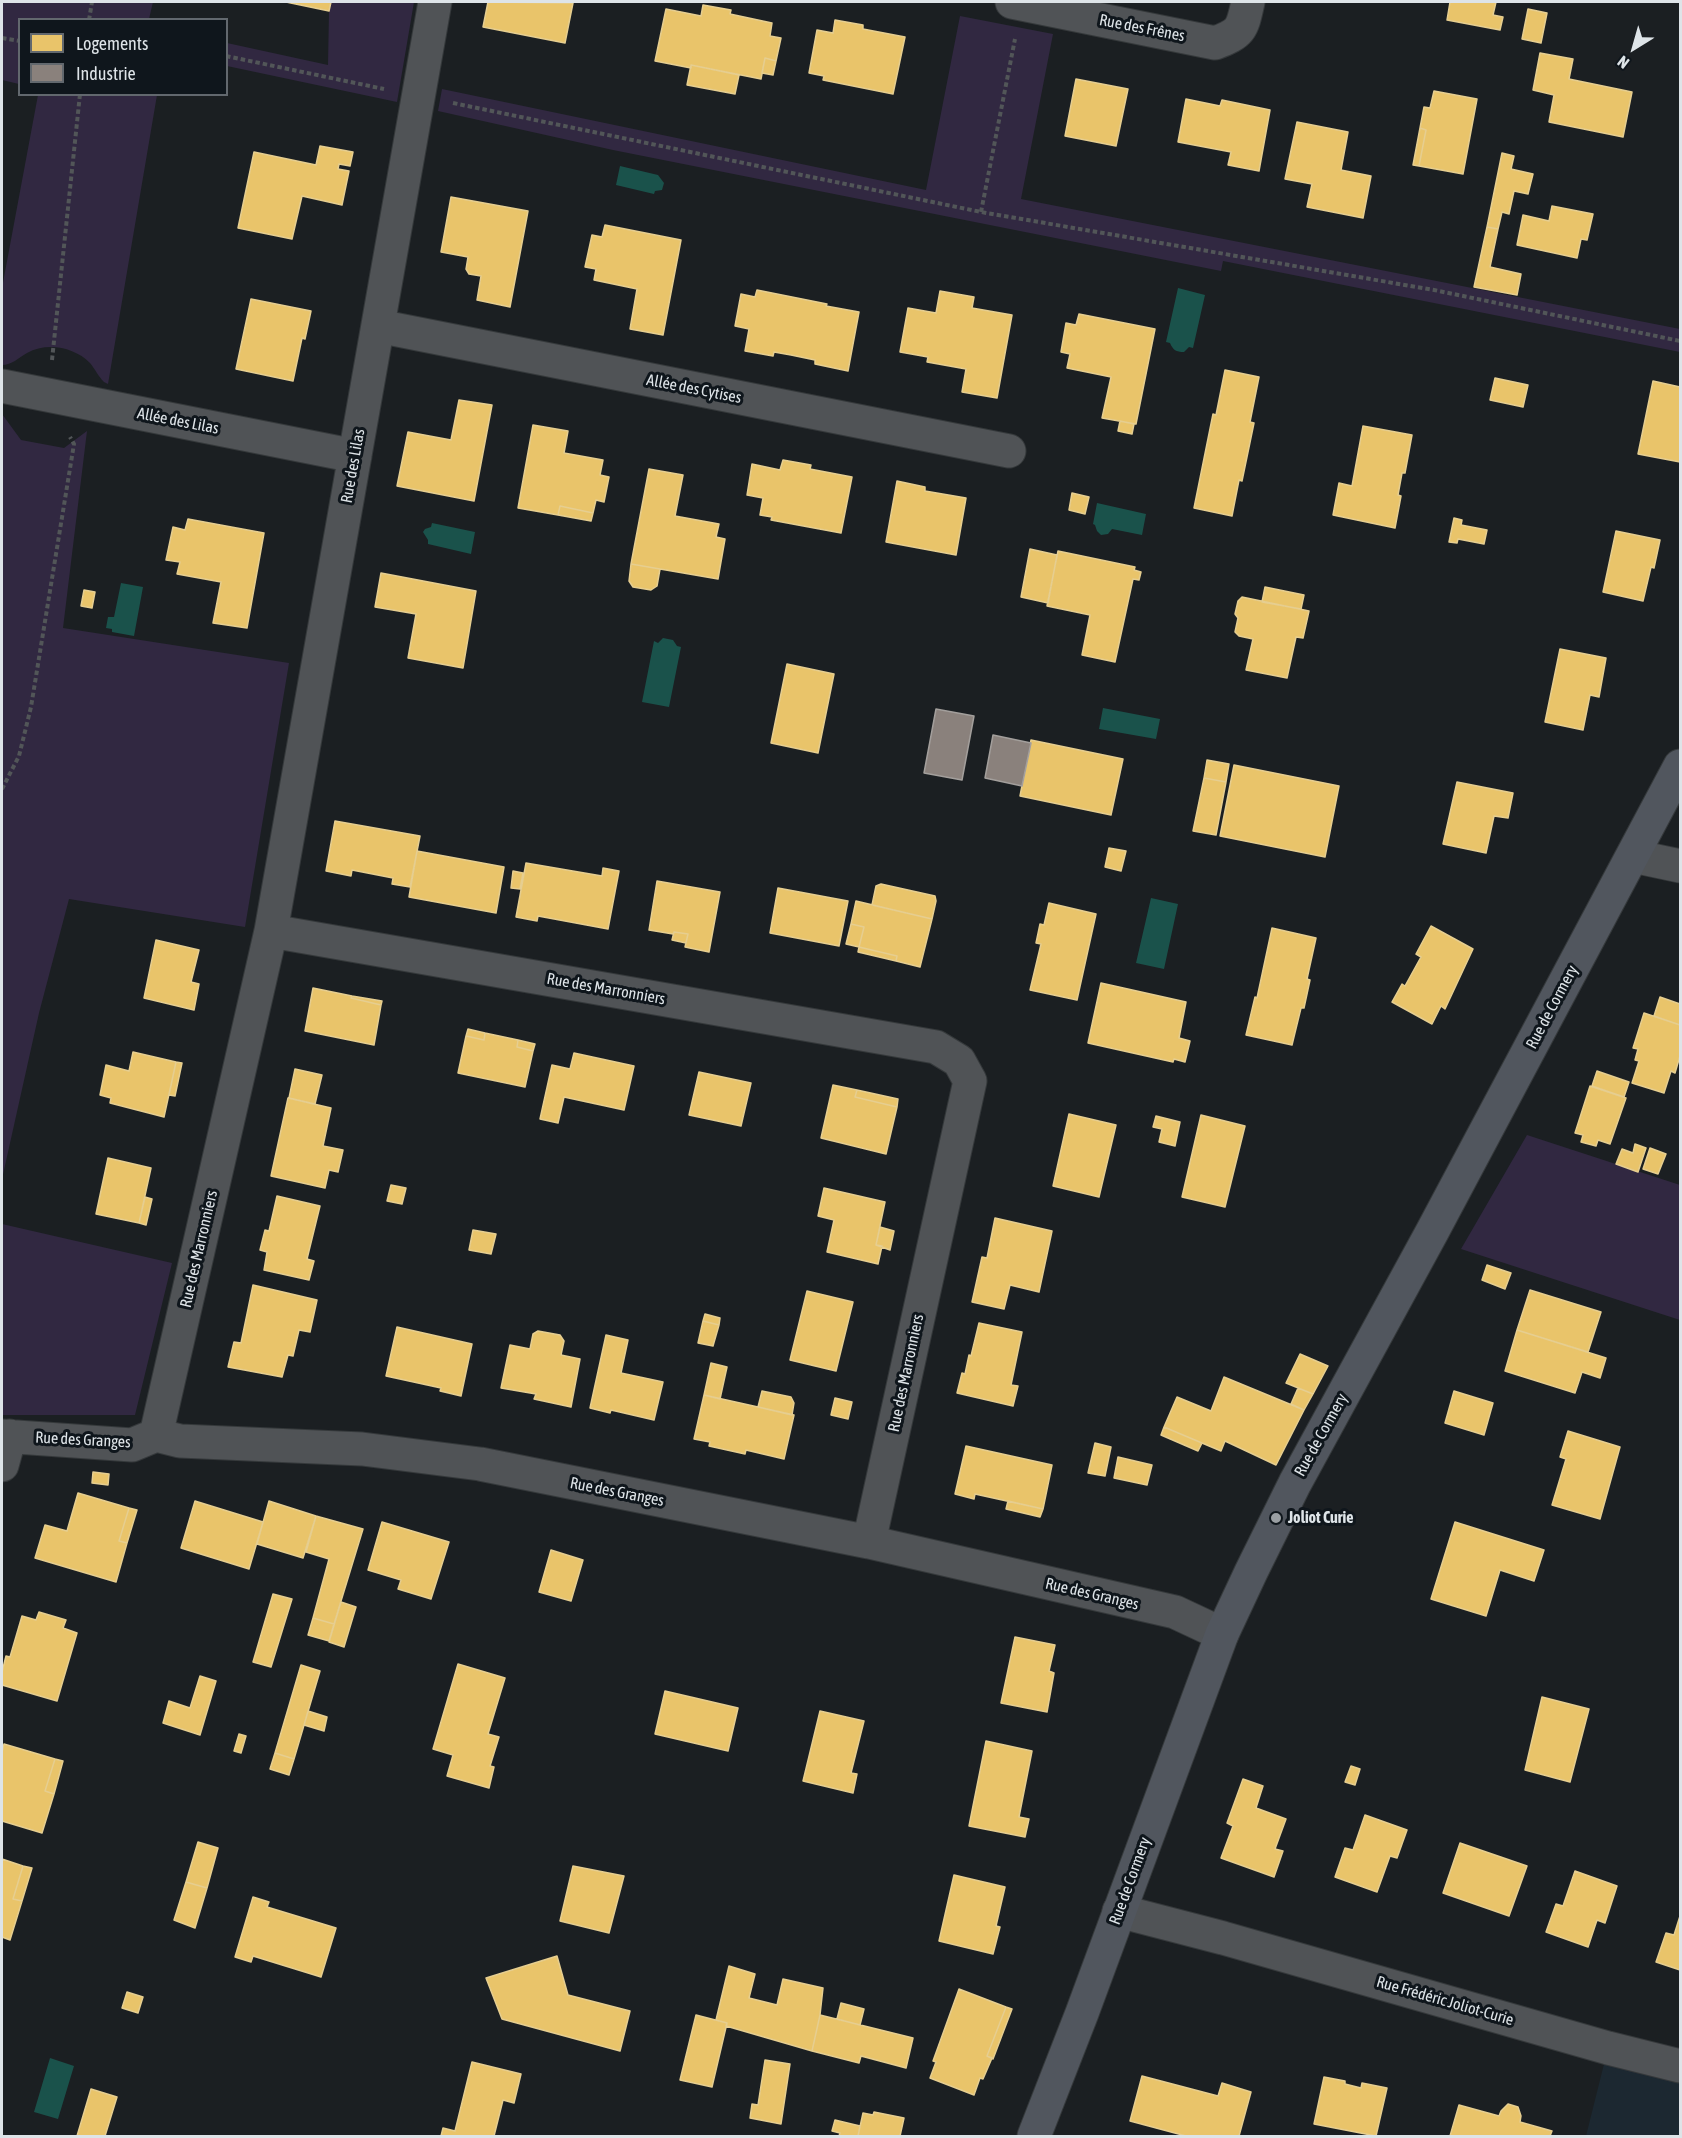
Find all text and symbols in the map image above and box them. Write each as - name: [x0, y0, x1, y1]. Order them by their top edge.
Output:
- street label: Rue des Frênes: [1098, 10, 1186, 46]
- legend: [18, 18, 228, 96]
- north arrow: [1604, 18, 1664, 78]
- text: Logements: [76, 33, 148, 54]
- text: N: [1614, 52, 1632, 72]
- text: Industrie: [76, 63, 136, 84]
- street label: Allée des Cytises: [645, 370, 743, 408]
- street label: Allée des Lilas: [136, 404, 220, 438]
- street label: Rue des Lilas: [337, 427, 369, 505]
- street label: Rue de Cormery: [1522, 962, 1582, 1052]
- street label: Rue des Marronniers: [545, 969, 667, 1009]
- street label: Rue des Marronniers: [176, 1188, 222, 1310]
- street label: Rue des Marronniers: [884, 1312, 928, 1434]
- street label: Rue de Cormery: [1290, 1390, 1352, 1480]
- street label: Rue des Granges: [35, 1428, 131, 1452]
- street label: Rue des Granges: [568, 1473, 666, 1511]
- place label: Joliot Curie: [1288, 1508, 1353, 1528]
- marker: Joliot Curie: [1269, 1511, 1283, 1525]
- street label: Rue des Granges: [1043, 1574, 1141, 1614]
- street label: Rue de Cormery: [1105, 1835, 1155, 1927]
- street label: Rue Frédéric Joliot-Curie: [1374, 1972, 1516, 2030]

